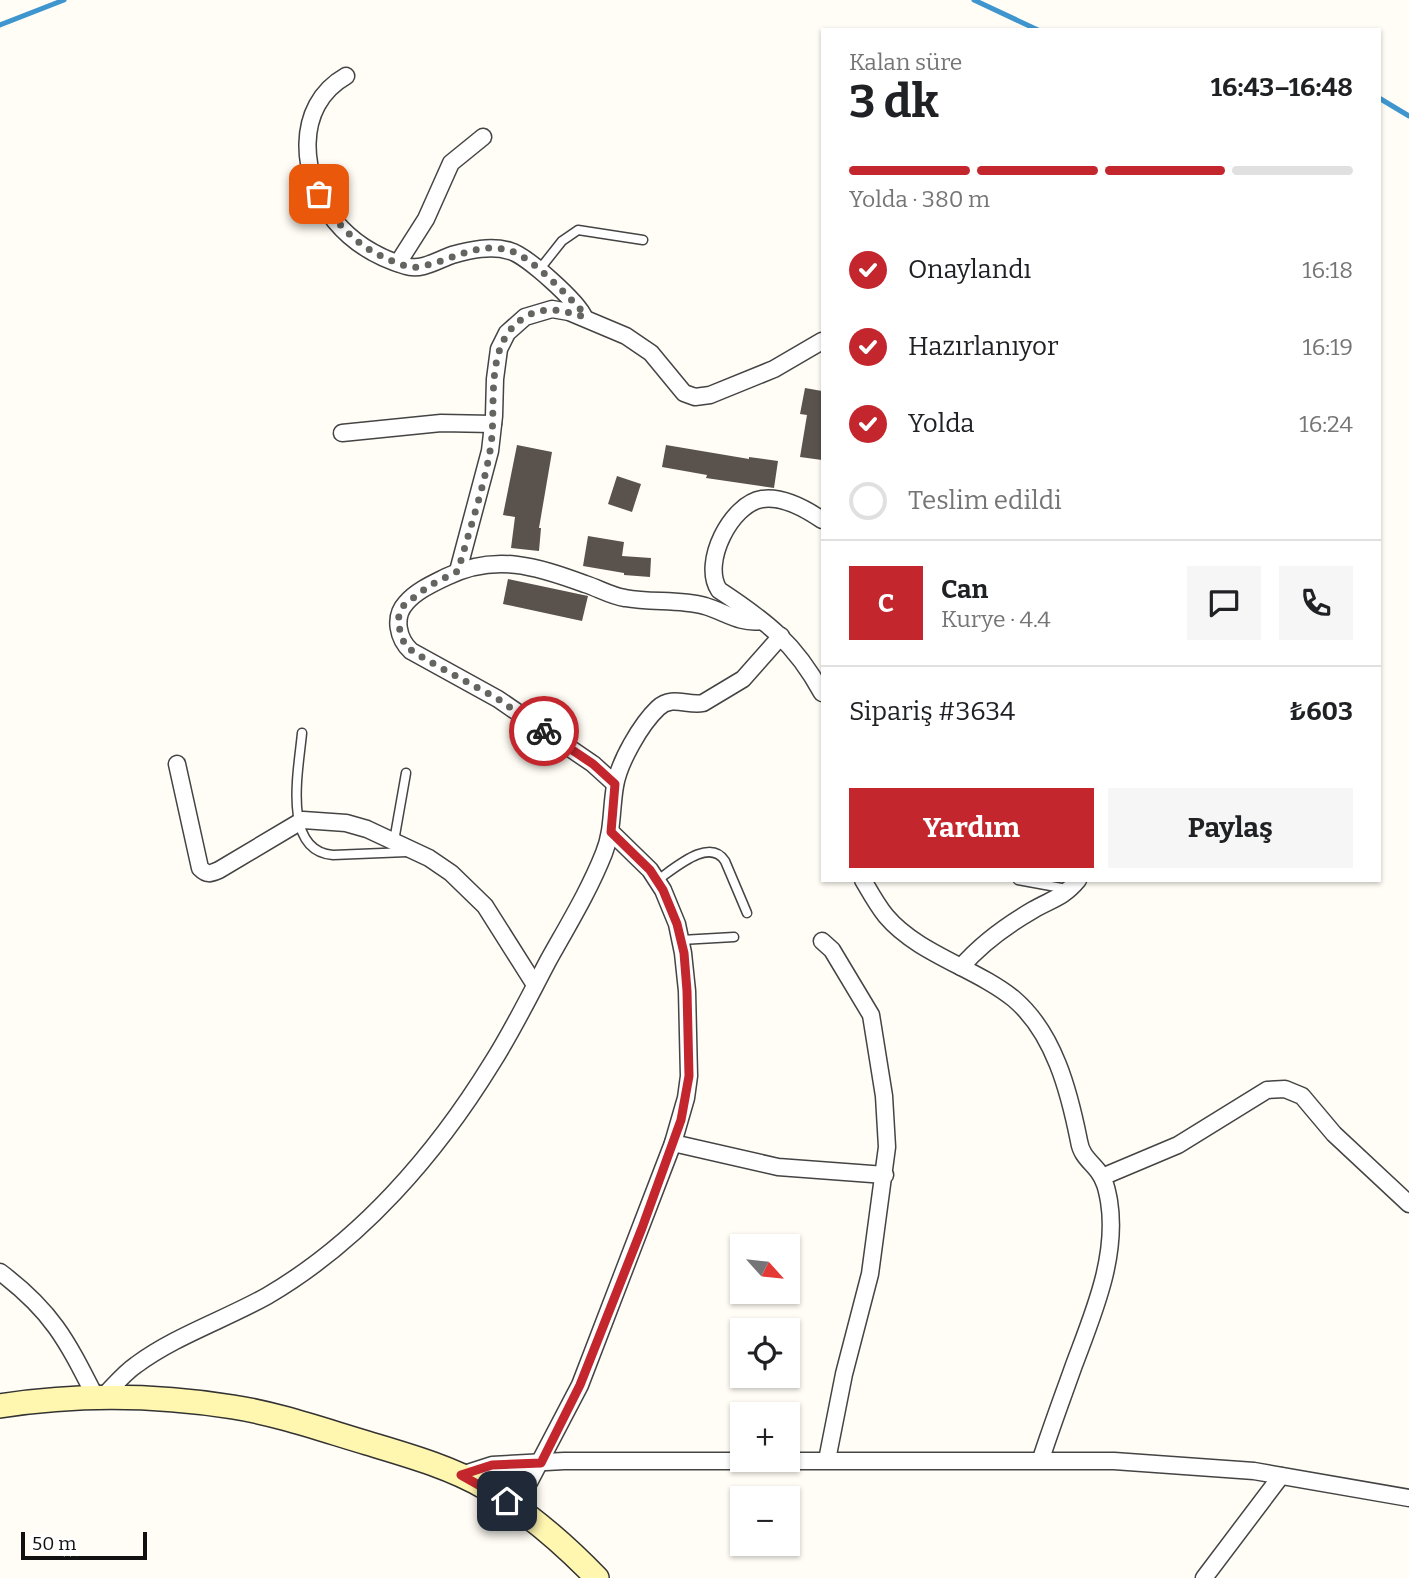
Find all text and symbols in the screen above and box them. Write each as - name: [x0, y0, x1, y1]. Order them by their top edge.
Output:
- text: Kalan süre: [849, 48, 962, 76]
- text: 16:43–16:48: [1211, 72, 1353, 103]
- text: 3 dk: [849, 74, 939, 129]
- pin: [289, 164, 349, 224]
- icon: bag: [300, 175, 338, 213]
- text: Yolda · 380 m: [849, 185, 990, 213]
- icon: check: [849, 251, 887, 289]
- text: Onaylandı: [908, 254, 1031, 285]
- text: 16:18: [1302, 256, 1353, 284]
- icon: check: [849, 328, 887, 366]
- text: Hazırlanıyor: [908, 331, 1058, 362]
- text: 16:19: [1302, 333, 1353, 361]
- icon: check: [849, 405, 887, 443]
- text: Yolda: [908, 408, 974, 439]
- text: 16:24: [1299, 410, 1353, 438]
- text: Teslim edildi: [908, 485, 1062, 516]
- button: chat: [1187, 566, 1261, 640]
- button: phone: [1279, 566, 1353, 640]
- text: Can: [941, 574, 988, 605]
- text: C: [878, 588, 894, 619]
- text: Kurye · 4.4: [941, 605, 1051, 633]
- courier: [509, 696, 579, 766]
- text: Sipariş #3634: [849, 696, 1015, 727]
- text: ₺603: [1289, 696, 1353, 727]
- icon: bike: [525, 712, 563, 750]
- button: Yardım: [849, 788, 1094, 868]
- button: Paylaş: [1108, 788, 1353, 868]
- north arrow: [730, 1234, 800, 1304]
- map controls: [730, 1234, 800, 1556]
- button: locate: [730, 1318, 800, 1388]
- button: +: [730, 1402, 800, 1472]
- pin: [477, 1471, 537, 1531]
- icon: home: [488, 1482, 526, 1520]
- button: −: [730, 1486, 800, 1556]
- scale bar: [21, 1529, 147, 1561]
- text: 50 m: [32, 1532, 76, 1555]

